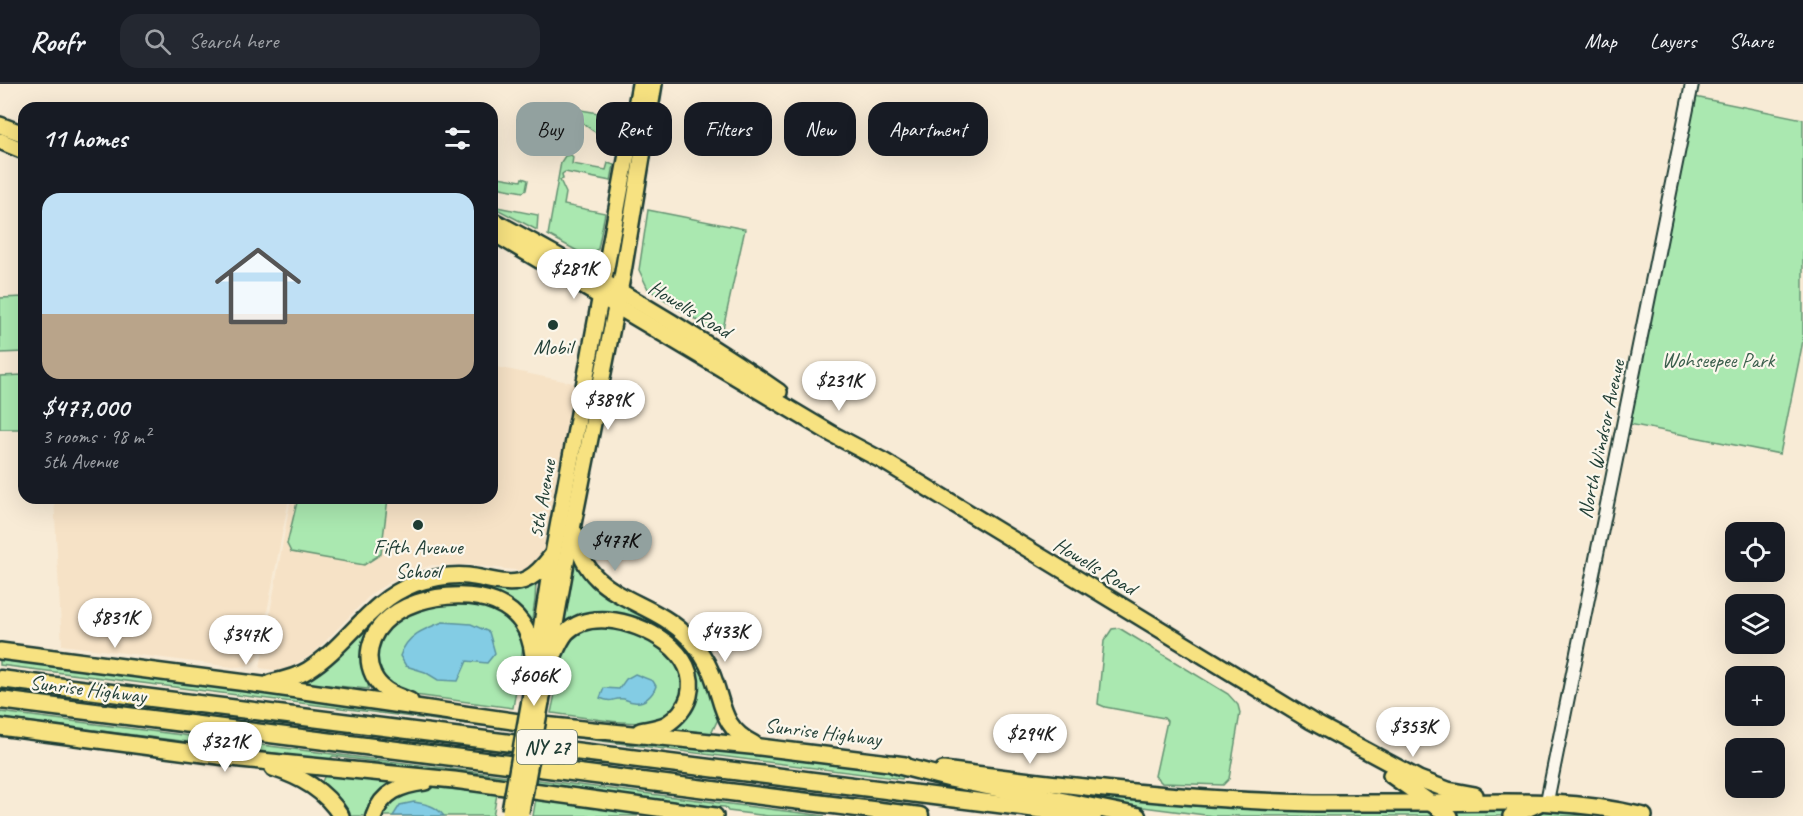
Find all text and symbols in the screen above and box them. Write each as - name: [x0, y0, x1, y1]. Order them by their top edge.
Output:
- search box: [120, 14, 540, 68]
- text: Roofr: [30, 24, 84, 59]
- icon: search: [141, 25, 174, 58]
- text: Search here: [189, 27, 278, 55]
- text: Map: [1584, 28, 1617, 54]
- text: Layers: [1650, 28, 1696, 54]
- text: Share: [1729, 28, 1773, 54]
- chip: Buy: [516, 102, 584, 156]
- chip: Rent: [596, 102, 672, 156]
- chip: Filters: [684, 102, 772, 156]
- chip: New: [784, 102, 856, 156]
- chip: Apartment: [868, 102, 988, 156]
- text: 11 homes: [42, 122, 127, 155]
- icon: filters: [441, 122, 474, 155]
- icon: home: [204, 232, 312, 340]
- pin: $281K: [532, 249, 616, 300]
- text: $281K: [551, 256, 597, 281]
- street label: Howells Road: [644, 274, 739, 346]
- marker: Mobil: [546, 318, 560, 332]
- place label: Mobil: [533, 334, 576, 360]
- park label: Wohseepee Park: [1662, 347, 1776, 373]
- street label: North Windsor Avenue: [1572, 356, 1631, 521]
- pin: $231K: [797, 361, 881, 412]
- text: $231K: [816, 368, 862, 393]
- pin: $389K: [566, 380, 650, 431]
- text: $389K: [585, 387, 631, 412]
- text: $477,000: [42, 391, 129, 424]
- text: 3 rooms · 98 m²: [42, 424, 150, 449]
- text: 5th Avenue: [42, 449, 118, 474]
- street label: 5th Avenue: [522, 457, 562, 540]
- marker: Fifth Avenue School: [411, 518, 425, 532]
- pin: $477K: [573, 521, 657, 572]
- map controls: [1725, 522, 1785, 798]
- button: locate: [1725, 522, 1785, 582]
- text: $477K: [592, 528, 638, 553]
- street label: Howells Road: [1049, 531, 1144, 603]
- place label: Fifth Avenue School: [373, 534, 465, 584]
- button: layers: [1725, 594, 1785, 654]
- pin: $831K: [73, 598, 157, 649]
- text: $831K: [92, 605, 138, 630]
- pin: $433K: [683, 612, 767, 663]
- pin: $347K: [204, 615, 288, 666]
- text: $433K: [702, 619, 748, 644]
- text: $347K: [223, 622, 269, 647]
- pin: $606K: [492, 656, 576, 707]
- text: $606K: [511, 663, 558, 688]
- button: +: [1725, 666, 1785, 726]
- street label: Sunrise Highway: [28, 669, 149, 709]
- pin: $353K: [1371, 707, 1455, 758]
- street label: Sunrise Highway: [763, 712, 884, 752]
- pin: $294K: [988, 714, 1072, 765]
- text: $353K: [1390, 714, 1436, 739]
- text: $294K: [1007, 721, 1053, 746]
- pin: $321K: [183, 722, 267, 773]
- text: $321K: [202, 729, 248, 754]
- road number: NY 27: [517, 730, 577, 764]
- button: −: [1725, 738, 1785, 798]

